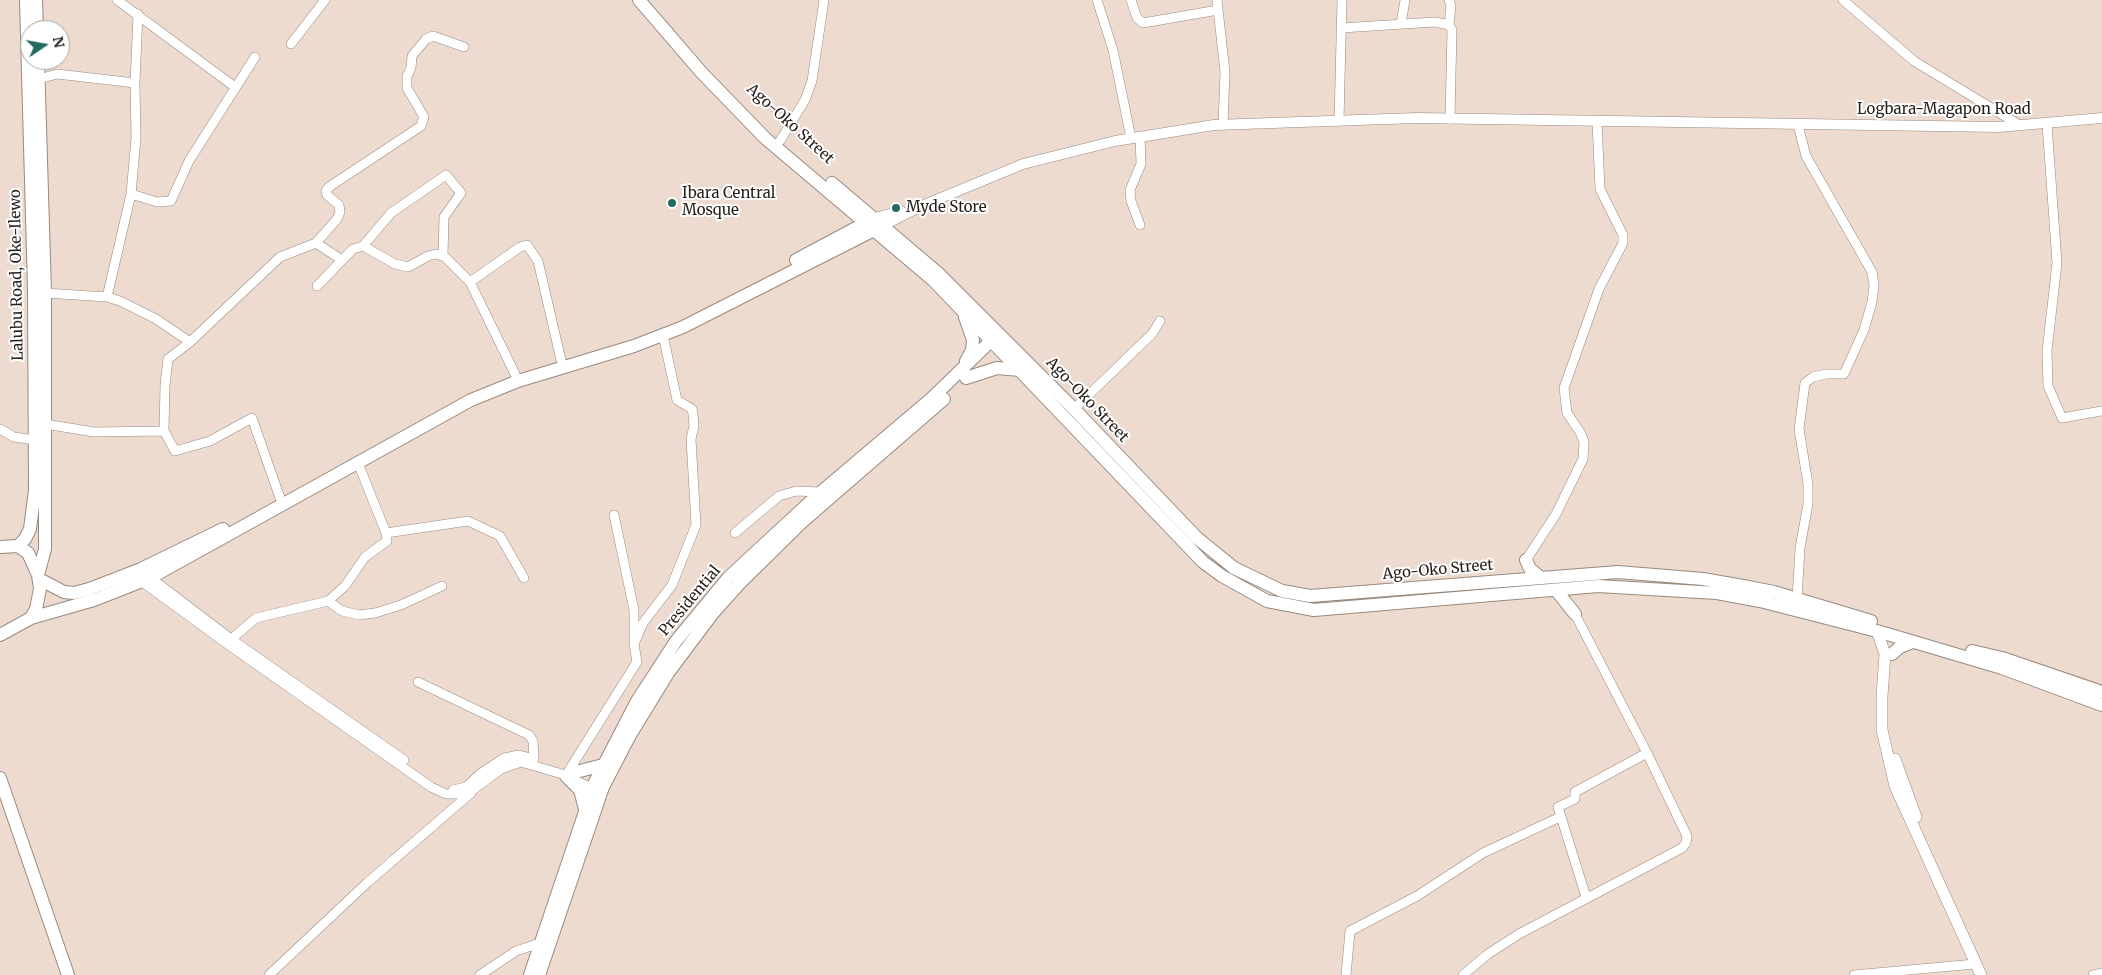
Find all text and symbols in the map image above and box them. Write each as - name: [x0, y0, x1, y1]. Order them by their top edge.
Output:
- north arrow: [20, 20, 70, 70]
- text: N: [49, 35, 69, 49]
- street label: Ago-Oko Street: [743, 80, 837, 168]
- street label: Logbara-Magapon Road: [1857, 101, 2031, 119]
- place label: Ibara Central Mosque: [682, 185, 775, 220]
- street label: Lalubu Road, Oke-Ilewo: [7, 189, 27, 361]
- marker: Ibara Central Mosque: [666, 197, 678, 209]
- place label: Myde Store: [906, 199, 987, 217]
- marker: Myde Store: [890, 202, 902, 214]
- street label: Ago-Oko Street: [1042, 354, 1132, 446]
- street label: Ago-Oko Street: [1382, 556, 1494, 584]
- street label: Presidential: [655, 562, 725, 640]

